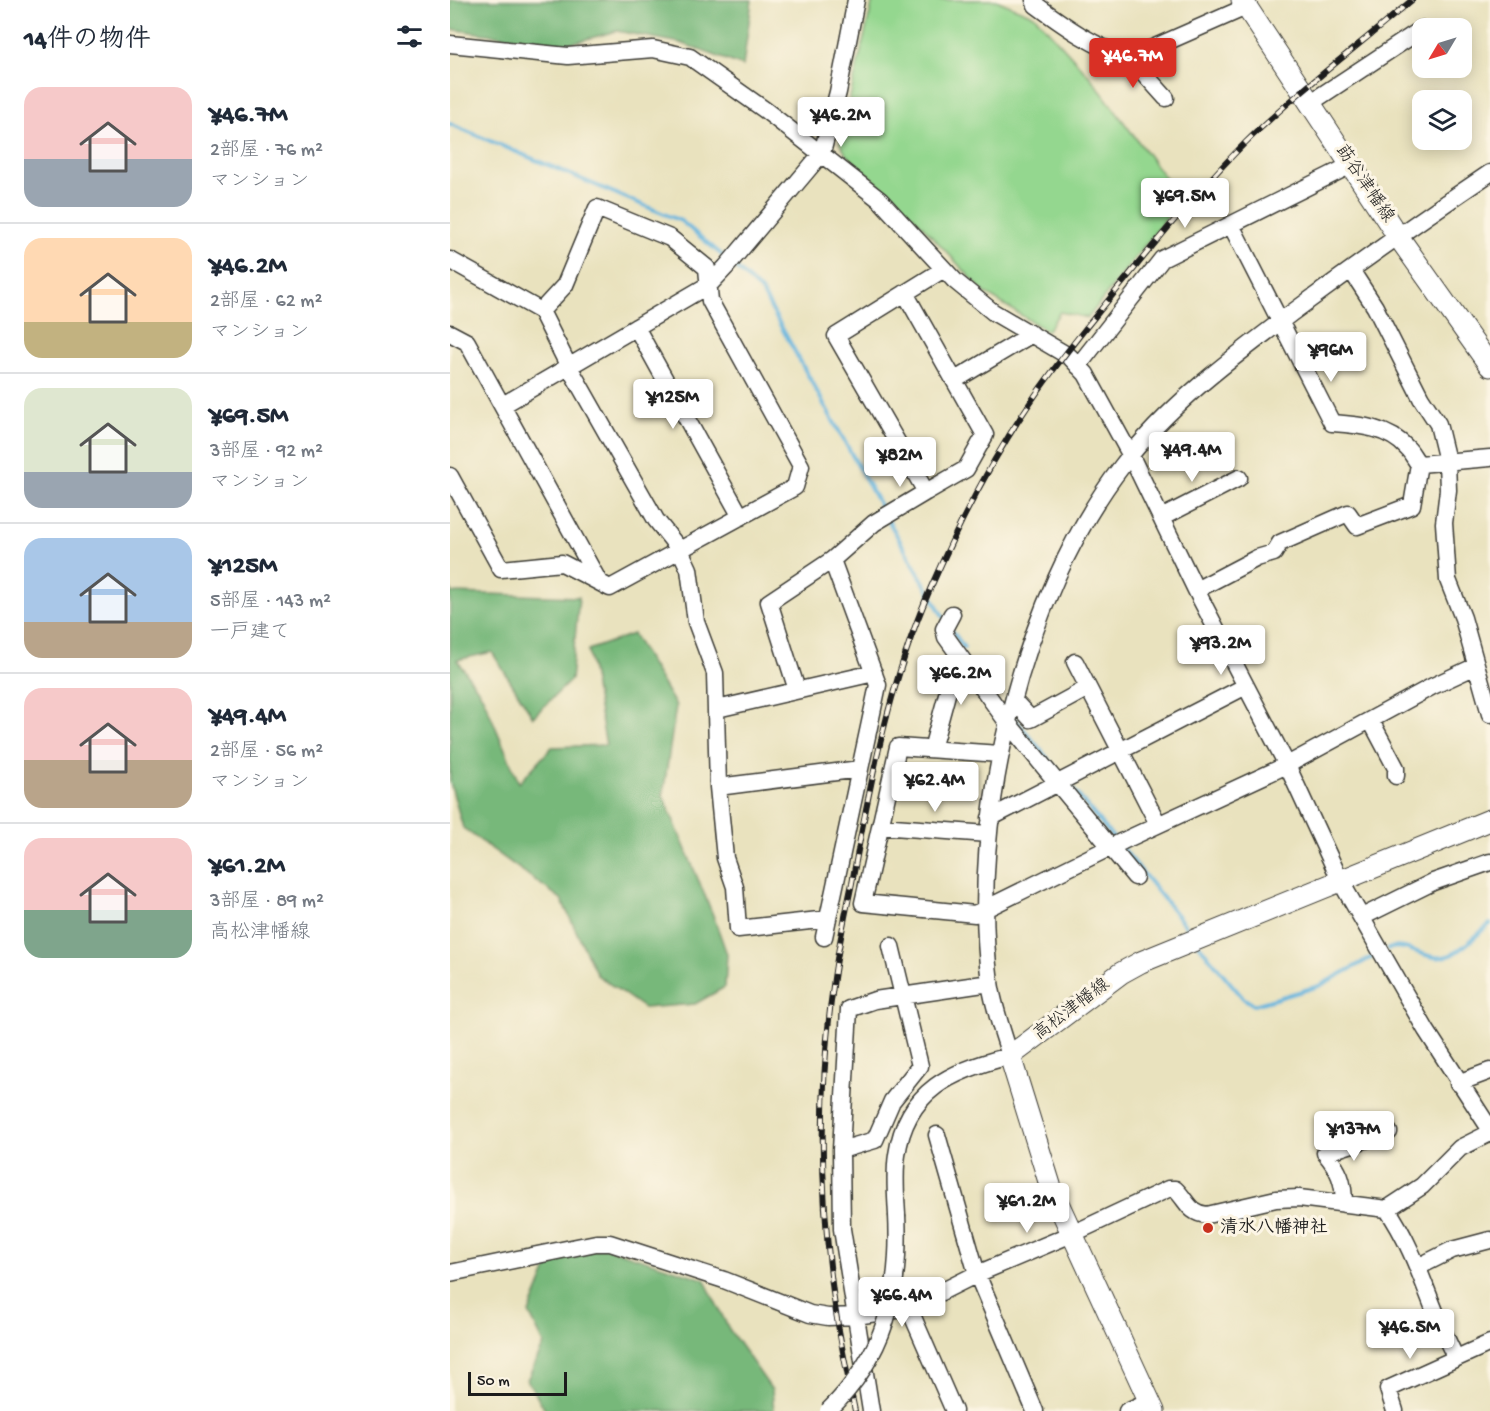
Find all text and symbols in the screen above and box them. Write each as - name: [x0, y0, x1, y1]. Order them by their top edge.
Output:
- north arrow: [1412, 18, 1472, 78]
- map controls: [1412, 18, 1472, 150]
- icon: filters: [393, 20, 426, 53]
- text: 14件の物件: [24, 26, 151, 57]
- pin: ¥46.7M: [1084, 38, 1182, 89]
- text: ¥46.7M: [1103, 46, 1163, 69]
- button: layers: [1412, 90, 1472, 150]
- pin: ¥46.2M: [792, 97, 890, 148]
- text: ¥46.7M: [210, 101, 287, 132]
- text: ¥46.2M: [812, 105, 870, 128]
- icon: home: [72, 111, 144, 183]
- text: 2部屋 · 76 m²: [210, 140, 323, 163]
- street label: 莇谷津幡線: [1330, 140, 1399, 227]
- text: マンション: [210, 171, 309, 194]
- pin: ¥69.5M: [1136, 178, 1234, 229]
- text: ¥69.5M: [1155, 186, 1215, 209]
- text: ¥46.2M: [210, 252, 287, 283]
- icon: home: [72, 262, 144, 334]
- text: 2部屋 · 62 m²: [210, 291, 322, 314]
- text: マンション: [210, 322, 309, 345]
- pin: ¥96M: [1295, 332, 1367, 383]
- text: ¥96M: [1309, 340, 1353, 363]
- pin: ¥125M: [631, 379, 715, 430]
- text: ¥125M: [647, 387, 699, 410]
- text: ¥69.5M: [210, 402, 288, 433]
- icon: home: [72, 412, 144, 484]
- pin: ¥49.4M: [1143, 432, 1241, 483]
- pin: ¥82M: [864, 437, 936, 488]
- text: ¥49.4M: [1163, 440, 1221, 463]
- text: 3部屋 · 92 m²: [210, 441, 323, 464]
- text: ¥82M: [878, 445, 922, 468]
- text: マンション: [210, 472, 309, 495]
- text: ¥125M: [210, 552, 277, 583]
- icon: home: [72, 562, 144, 634]
- text: 5部屋 · 143 m²: [210, 591, 331, 614]
- text: 一戸建て: [210, 622, 290, 645]
- pin: ¥93.2M: [1172, 625, 1270, 676]
- text: ¥93.2M: [1191, 633, 1251, 656]
- pin: ¥66.2M: [912, 655, 1010, 706]
- text: ¥66.2M: [931, 663, 991, 686]
- text: ¥49.4M: [210, 702, 286, 733]
- icon: home: [72, 712, 144, 784]
- text: 2部屋 · 56 m²: [210, 741, 323, 764]
- pin: ¥62.4M: [886, 762, 984, 813]
- text: ¥62.4M: [906, 770, 964, 793]
- text: マンション: [210, 772, 309, 795]
- text: ¥61.2M: [210, 852, 285, 883]
- icon: home: [72, 862, 144, 934]
- text: 3部屋 · 89 m²: [210, 891, 324, 914]
- text: 高松津幡線: [210, 922, 310, 945]
- street label: 高松津幡線: [1029, 974, 1114, 1045]
- pin: ¥137M: [1312, 1111, 1396, 1162]
- text: ¥137M: [1328, 1119, 1380, 1142]
- pin: ¥61.2M: [978, 1183, 1076, 1234]
- text: ¥61.2M: [998, 1191, 1056, 1214]
- place label: 清水八幡神社: [1220, 1217, 1328, 1239]
- marker: 清水八幡神社: [1201, 1221, 1215, 1235]
- pin: ¥66.4M: [853, 1277, 951, 1328]
- text: ¥66.4M: [872, 1285, 932, 1308]
- pin: ¥46.5M: [1361, 1309, 1459, 1360]
- text: ¥46.5M: [1380, 1317, 1440, 1340]
- scale bar: [468, 1369, 567, 1396]
- text: 50 m: [477, 1373, 510, 1392]

